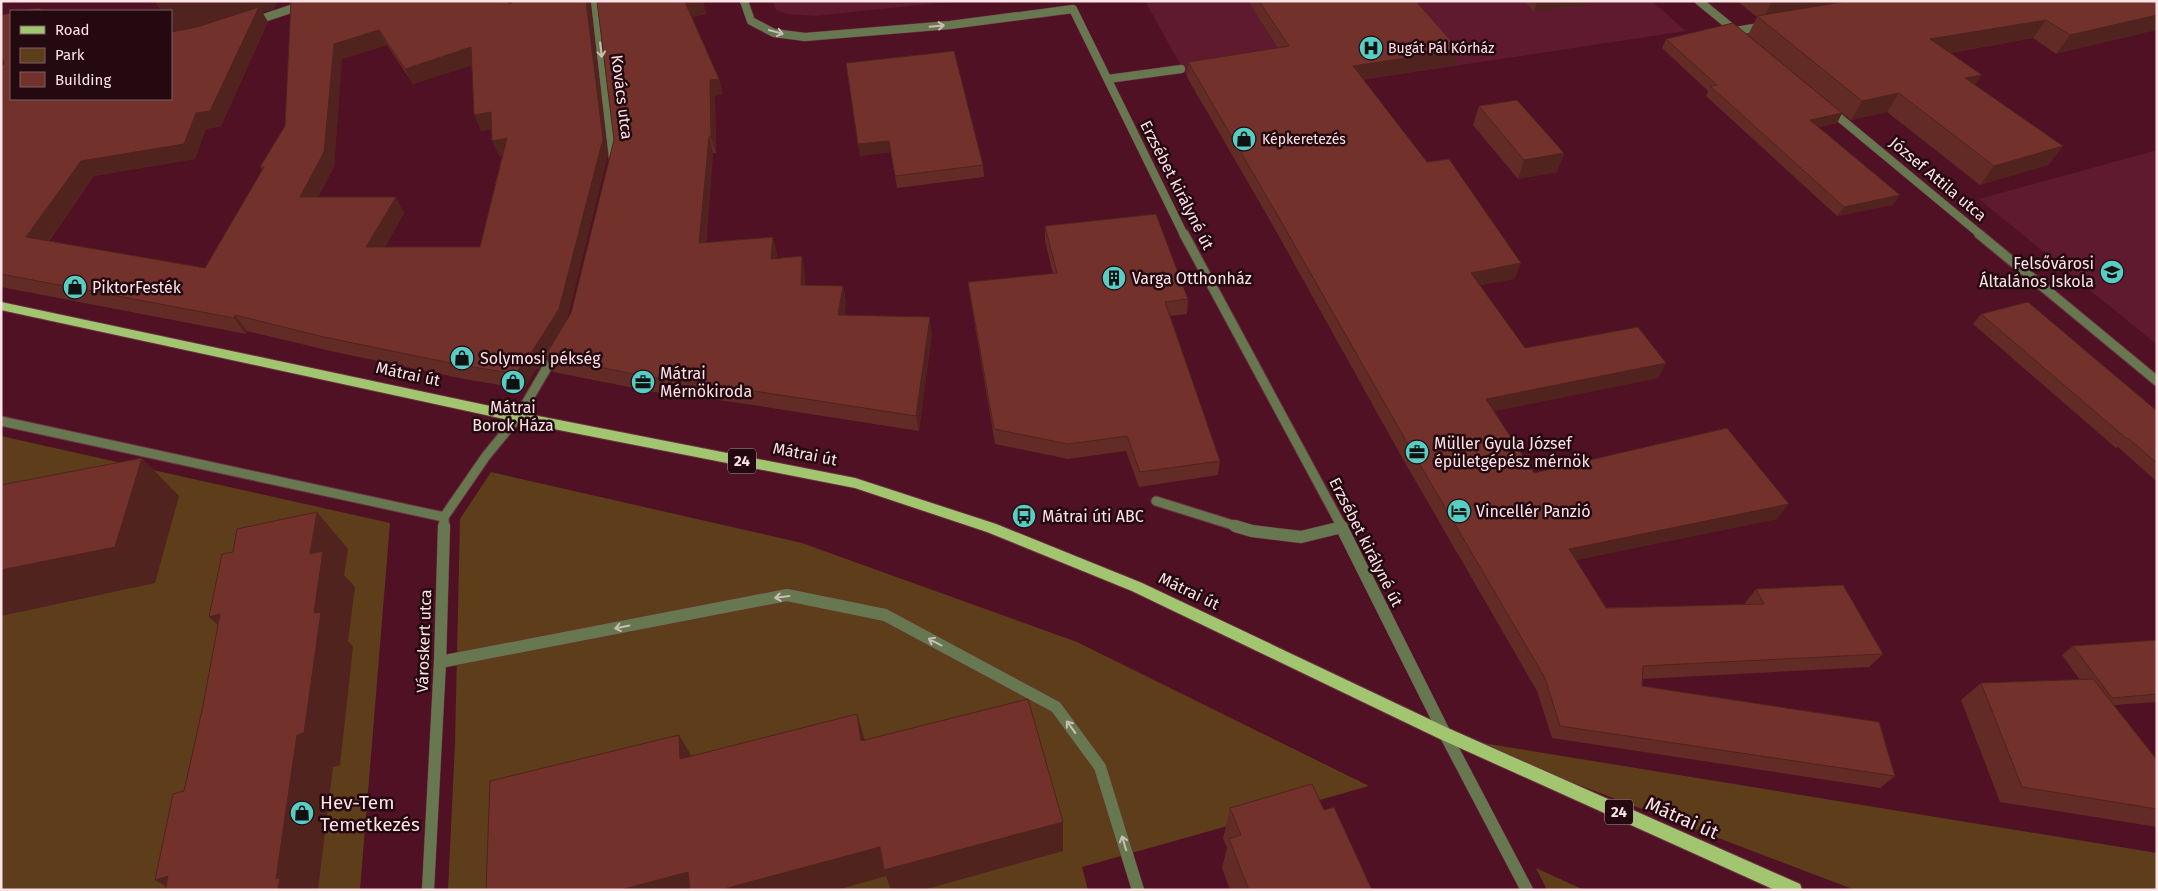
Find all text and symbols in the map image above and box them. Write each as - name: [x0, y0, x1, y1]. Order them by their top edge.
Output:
- legend: [10, 10, 172, 100]
- text: Road: [55, 21, 90, 39]
- one-way arrow: [929, 21, 945, 31]
- one-way arrow: [768, 28, 784, 38]
- hospital icon: Bugát Pál Kórház: [1358, 35, 1384, 61]
- place label: Bugát Pál Kórház: [1388, 40, 1494, 57]
- one-way arrow: [596, 41, 606, 57]
- text: Park: [55, 46, 85, 64]
- street label: Kovács utca: [607, 54, 637, 140]
- text: Building: [55, 71, 111, 89]
- street label: Erzsébet királyné út: [1136, 117, 1218, 253]
- shop icon: Képkeretezés: [1231, 126, 1257, 152]
- place label: Képkeretezés: [1262, 131, 1346, 148]
- street label: József Attila utca: [1886, 133, 1990, 225]
- place label: Felsővárosi Általános Iskola: [1979, 254, 2094, 291]
- school or university icon: Felsővárosi Általános Iskola: [2099, 259, 2125, 285]
- building icon: Varga Otthonház: [1101, 265, 1127, 291]
- place label: Varga Otthonház: [1132, 269, 1252, 288]
- shop icon: PiktorFesték: [62, 274, 88, 300]
- place label: PiktorFesték: [92, 278, 182, 297]
- shop icon: Solymosi pékség: [449, 345, 475, 371]
- place label: Solymosi pékség: [480, 349, 601, 368]
- street label: Mátrai út: [374, 358, 442, 390]
- place label: Mátrai Mérnökiroda: [660, 364, 752, 401]
- shop icon: Mátrai Borok Háza: [500, 369, 526, 395]
- office icon: Mátrai Mérnökiroda: [630, 369, 656, 395]
- place label: Mátrai Borok Háza: [472, 398, 554, 435]
- place label: Müller Gyula József épületgépész mérnök: [1434, 434, 1590, 471]
- street label: Mátrai út: [771, 438, 839, 470]
- office icon: Müller Gyula József épületgépész mérnök: [1404, 439, 1430, 465]
- road number: 24: [728, 448, 756, 474]
- street label: Erzsébet királyné út: [1325, 474, 1407, 610]
- hotel icon: Vincellér Panzió: [1446, 498, 1472, 524]
- place label: Vincellér Panzió: [1476, 502, 1591, 521]
- bus stop icon: Mátrai úti ABC: [1011, 503, 1037, 529]
- place label: Mátrai úti ABC: [1042, 507, 1144, 526]
- street label: Mátrai út: [1156, 568, 1223, 614]
- street label: Városkert utca: [413, 589, 435, 693]
- one-way arrow: [774, 592, 790, 602]
- one-way arrow: [615, 622, 631, 632]
- one-way arrow: [928, 637, 943, 647]
- one-way arrow: [1066, 720, 1076, 734]
- place label: Hev-Tem Temetkezés: [320, 791, 420, 836]
- street label: Mátrai út: [1642, 792, 1722, 844]
- shop icon: Hev-Tem Temetkezés: [289, 800, 315, 826]
- road number: 24: [1605, 800, 1633, 824]
- one-way arrow: [1118, 836, 1128, 852]

